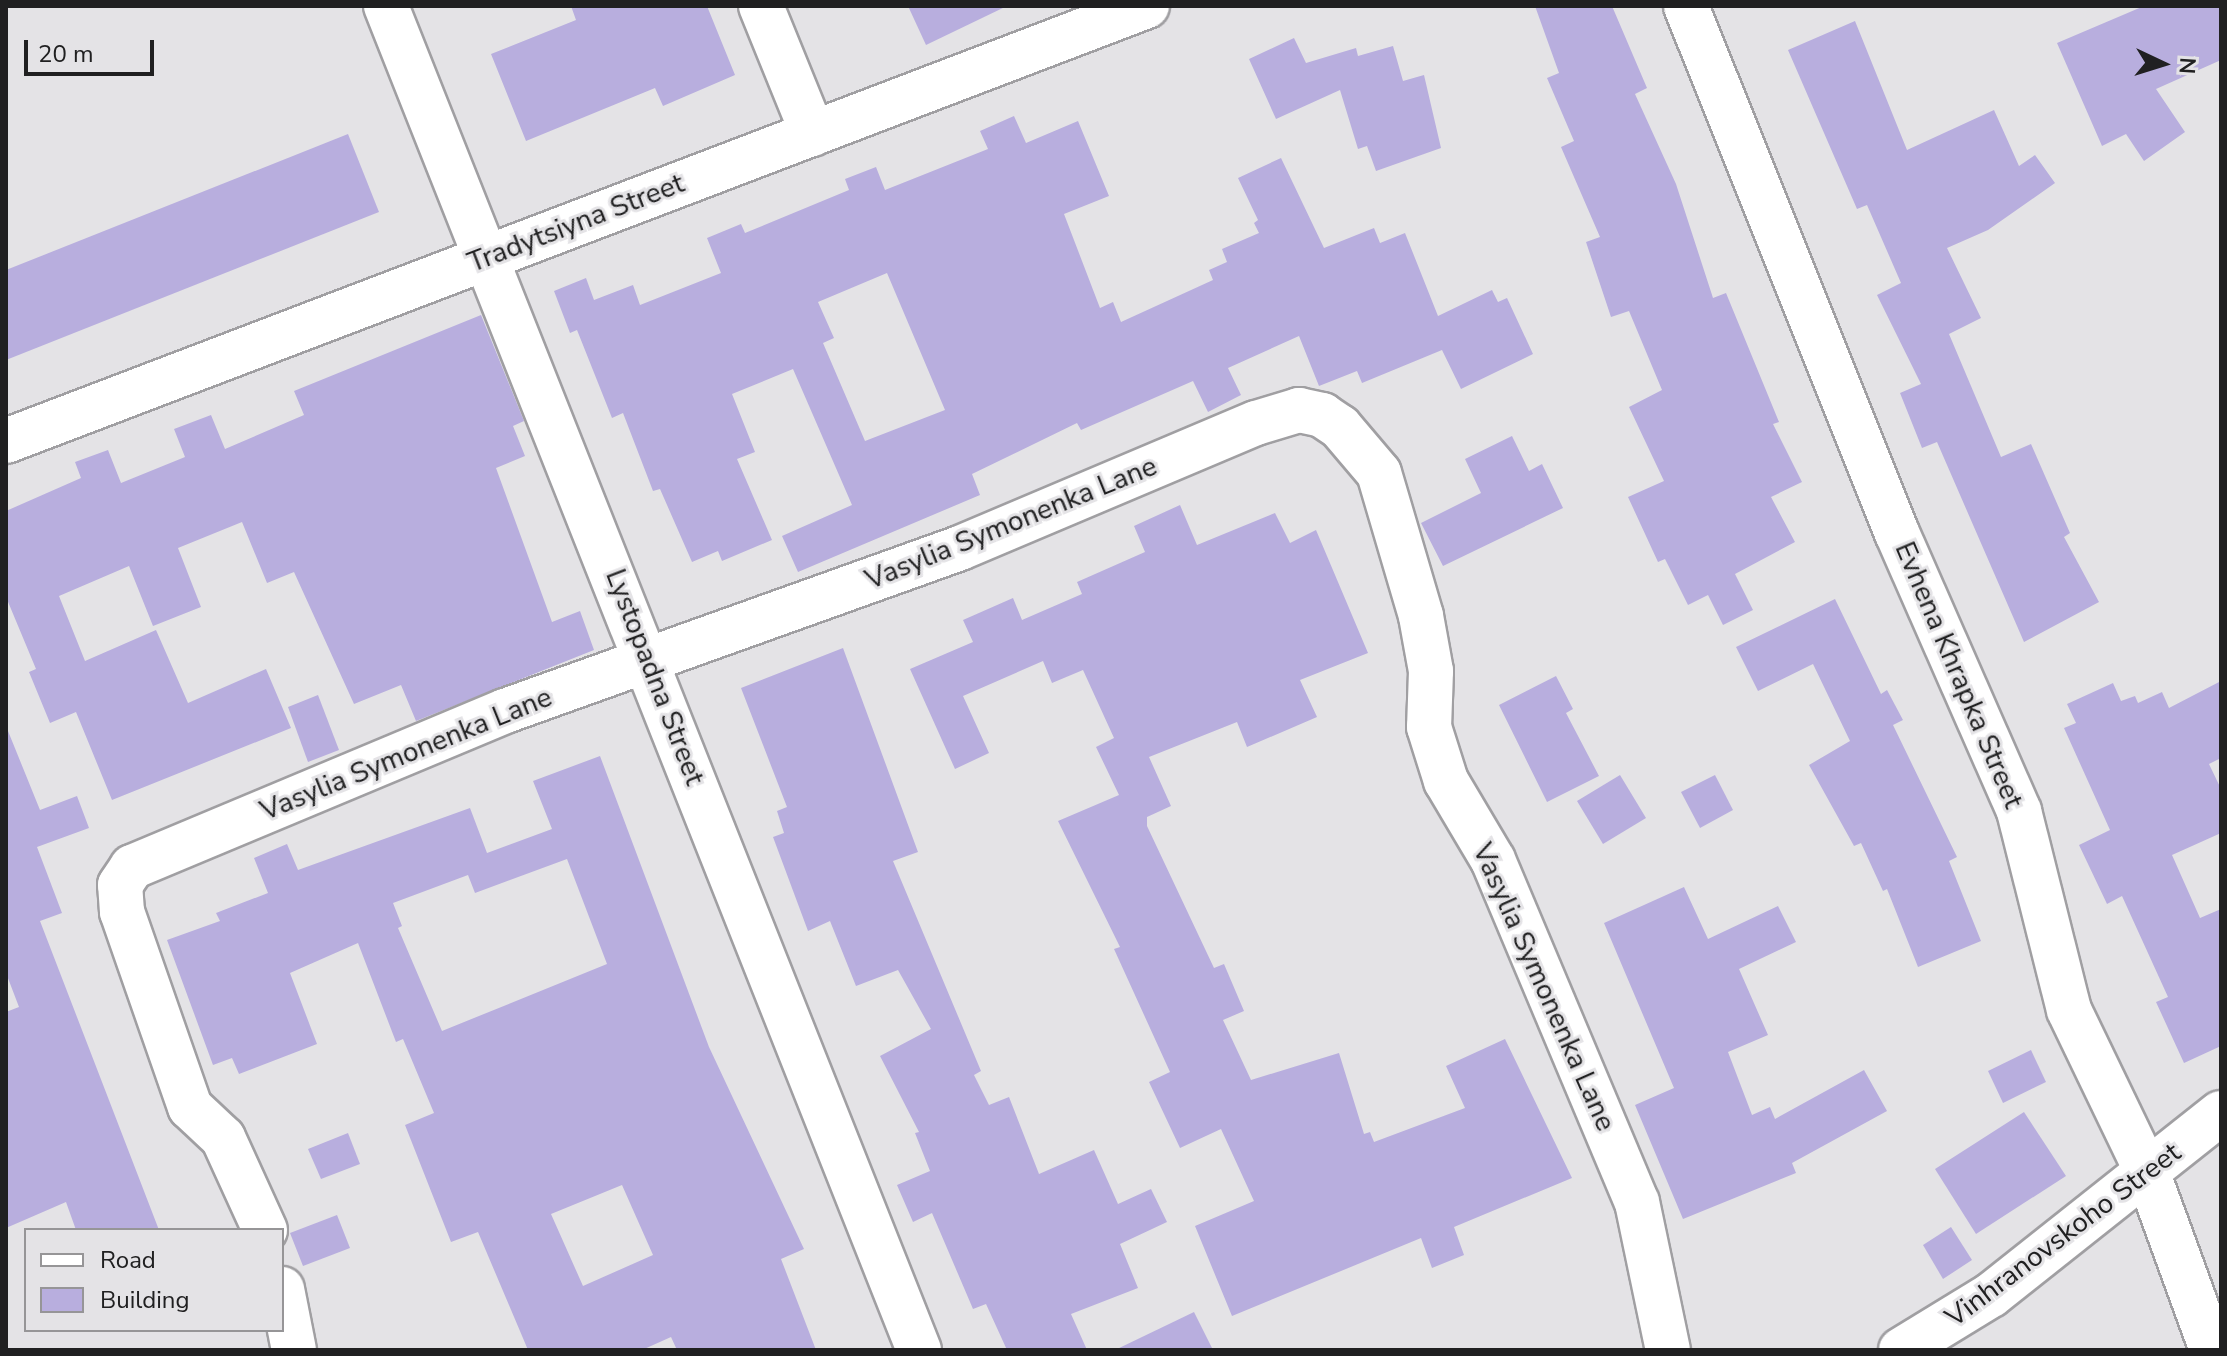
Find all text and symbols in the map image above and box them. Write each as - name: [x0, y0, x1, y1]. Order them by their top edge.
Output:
- scale bar: [28, 24, 158, 74]
- north arrow: [2123, 24, 2203, 104]
- text: 20 m: [38, 38, 94, 70]
- text: N: [2171, 56, 2202, 75]
- street label: Tradytsiyna Street: [463, 166, 689, 280]
- street label: Vasylia Symonenka Lane: [860, 449, 1162, 597]
- street label: Evhena Khrapka Street: [1888, 537, 2030, 813]
- street label: Lystopadna Street: [598, 564, 712, 790]
- street label: Vasylia Symonenka Lane: [255, 680, 557, 828]
- street label: Vasylia Symonenka Lane: [1465, 838, 1623, 1136]
- street label: Vinhranovskoho Street: [1939, 1136, 2187, 1334]
- legend: [24, 1228, 284, 1332]
- text: Road: [100, 1244, 156, 1276]
- text: Building: [100, 1284, 190, 1316]

